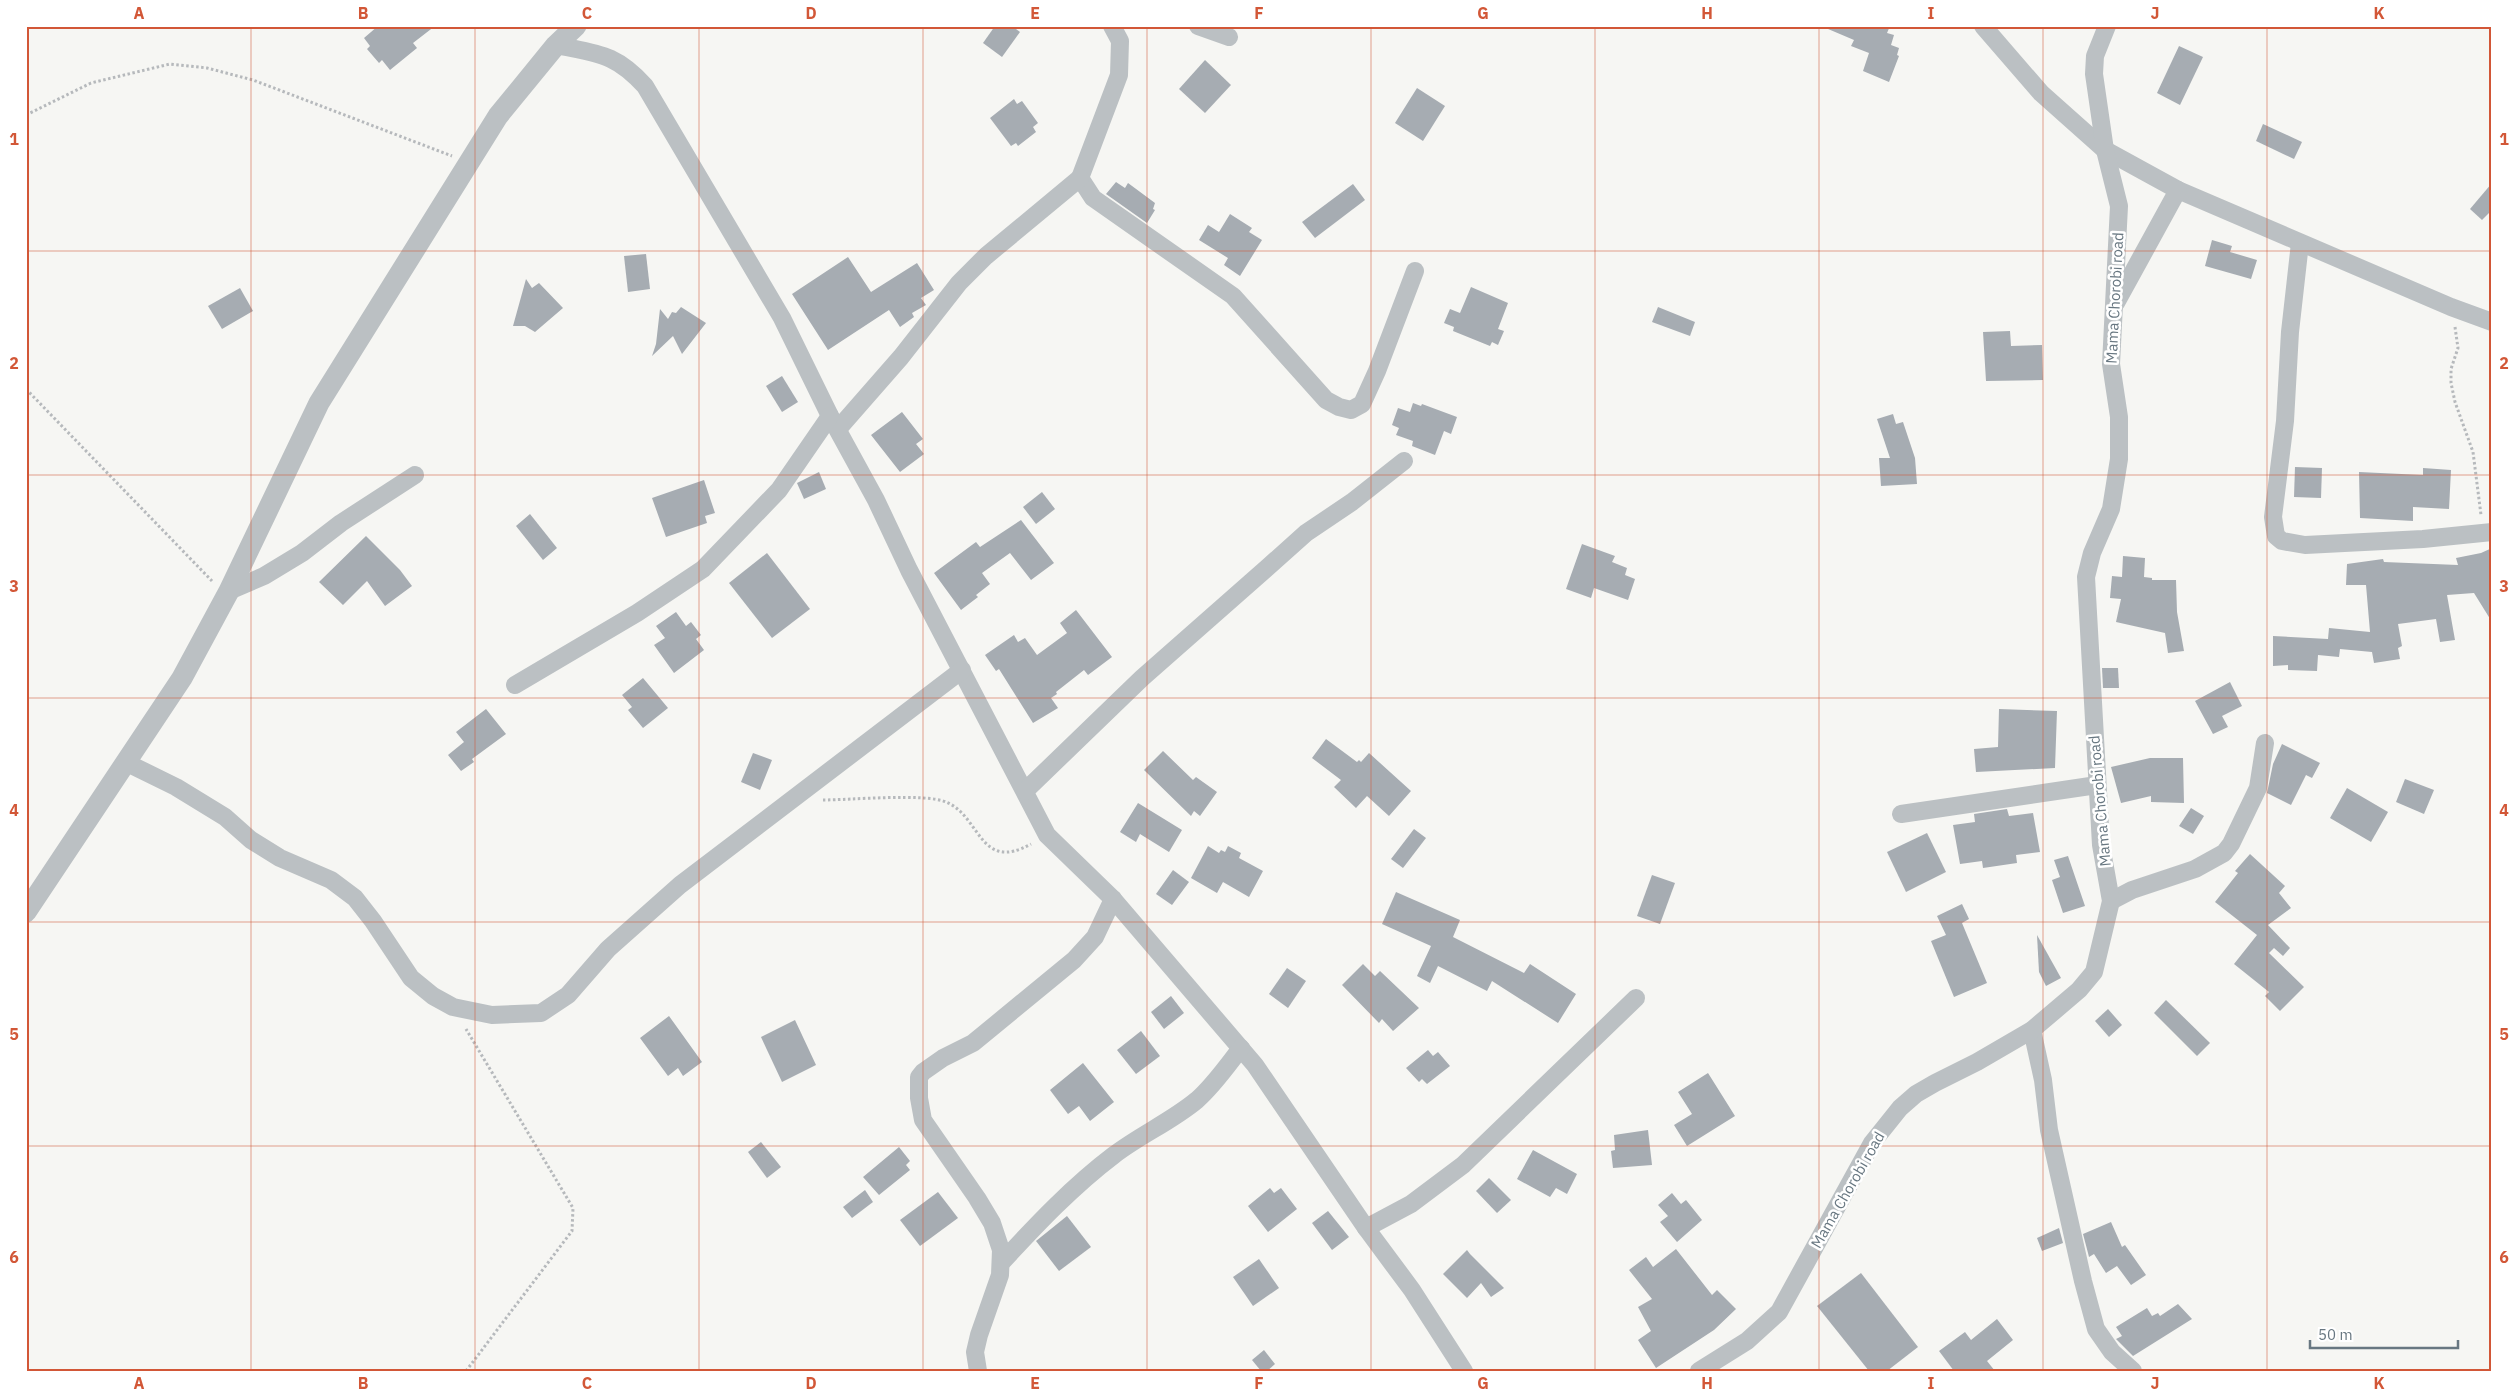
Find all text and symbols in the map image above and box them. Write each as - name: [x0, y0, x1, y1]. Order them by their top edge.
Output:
- text: A: [134, 3, 145, 23]
- text: B: [358, 3, 369, 23]
- text: C: [582, 3, 592, 23]
- text: D: [805, 3, 817, 23]
- text: E: [1030, 3, 1040, 23]
- text: F: [1254, 3, 1264, 23]
- text: G: [1477, 3, 1489, 23]
- text: H: [1701, 3, 1713, 23]
- text: I: [1928, 3, 1935, 23]
- text: J: [2151, 3, 2159, 23]
- text: K: [2373, 3, 2385, 23]
- text: 1: [9, 129, 19, 149]
- text: 1: [2499, 129, 2509, 149]
- street label: Mama Chorobi road: [2102, 232, 2127, 364]
- text: 2: [9, 353, 19, 373]
- text: 2: [2499, 353, 2509, 373]
- text: 3: [9, 576, 19, 596]
- text: 3: [2499, 576, 2509, 596]
- street label: Mama Chorobi road: [2084, 735, 2115, 867]
- text: 4: [9, 800, 19, 820]
- text: 4: [2499, 800, 2509, 820]
- text: 5: [9, 1024, 19, 1044]
- text: 5: [2499, 1024, 2509, 1044]
- street label: Mama Chorobi road: [1806, 1128, 1889, 1251]
- text: 6: [9, 1247, 19, 1267]
- text: 6: [2499, 1247, 2509, 1267]
- scale bar: [2310, 1317, 2458, 1349]
- text: 50 m: [2318, 1325, 2353, 1344]
- text: A: [134, 1373, 145, 1393]
- text: B: [358, 1373, 369, 1393]
- text: C: [582, 1373, 592, 1393]
- text: D: [805, 1373, 817, 1393]
- text: E: [1030, 1373, 1040, 1393]
- text: F: [1254, 1373, 1264, 1393]
- text: G: [1477, 1373, 1489, 1393]
- text: H: [1701, 1373, 1713, 1393]
- text: I: [1928, 1373, 1935, 1393]
- text: J: [2151, 1373, 2159, 1393]
- text: K: [2373, 1373, 2385, 1393]

